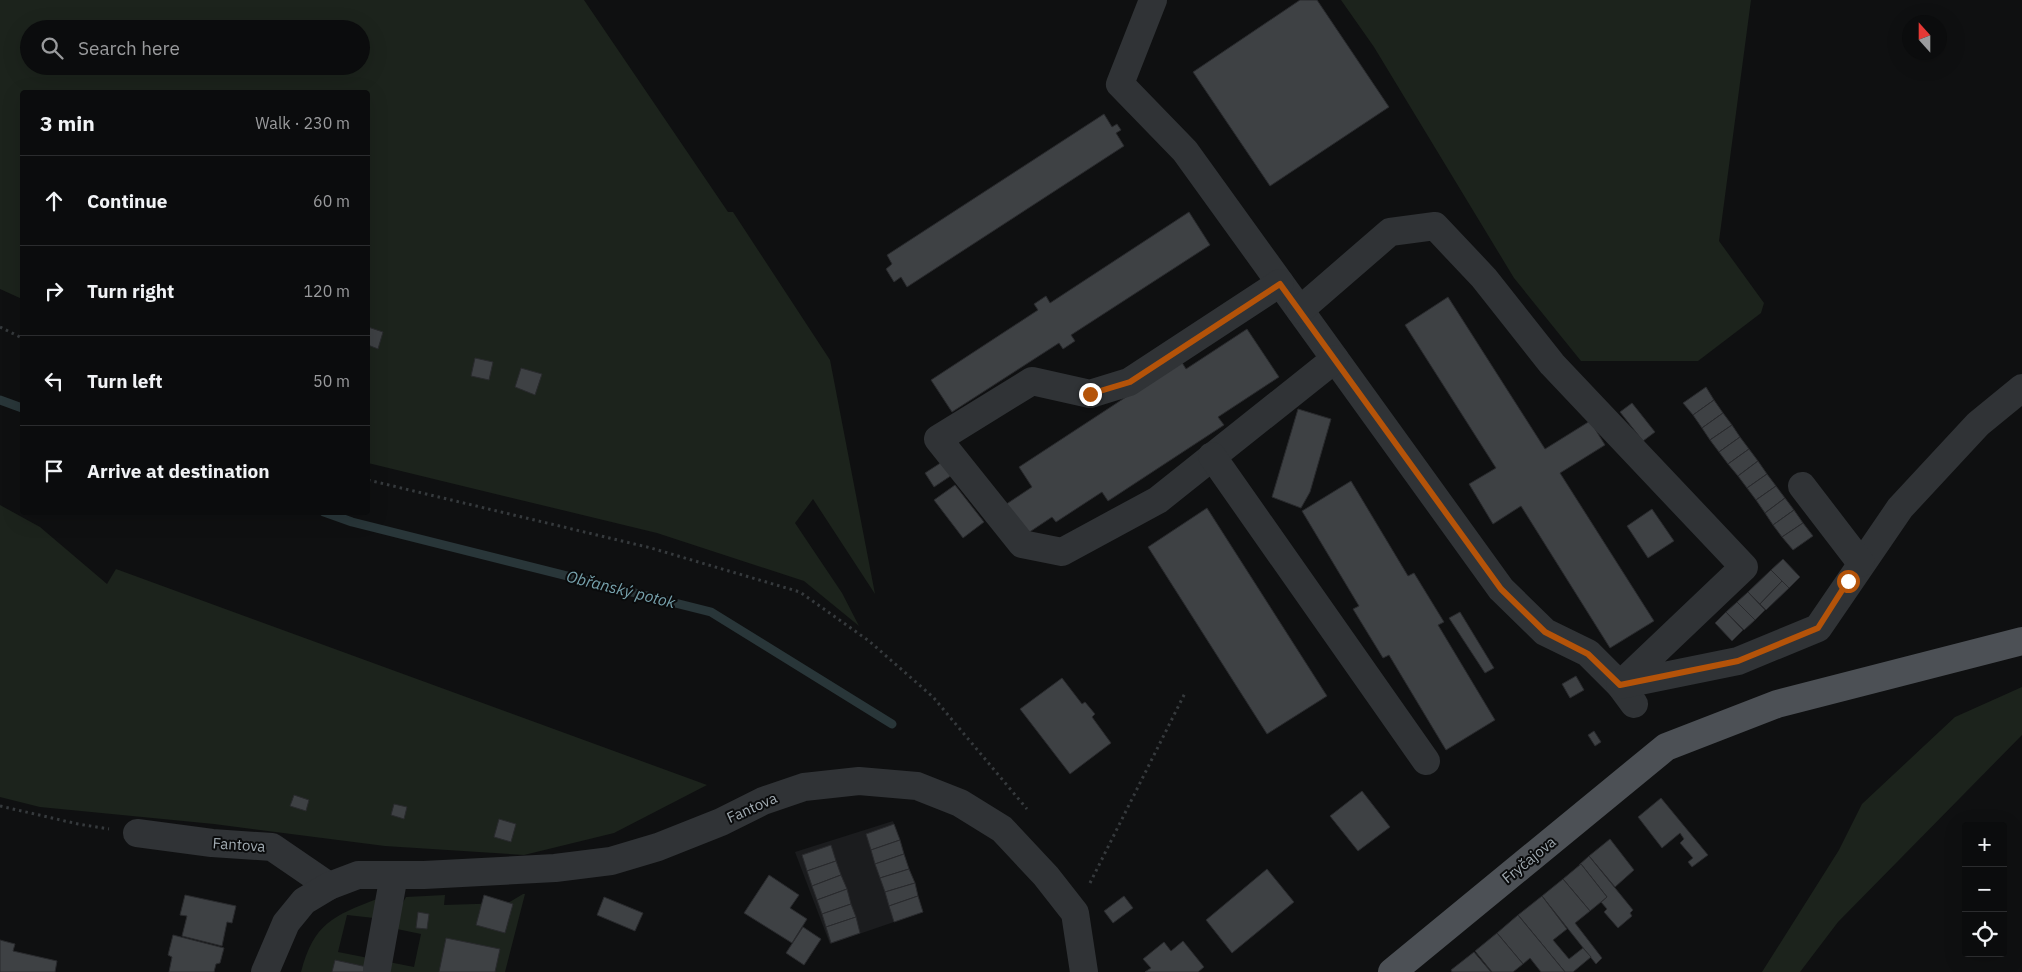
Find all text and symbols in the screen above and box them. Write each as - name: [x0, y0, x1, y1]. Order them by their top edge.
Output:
- north arrow: [1902, 15, 1947, 60]
- search box: [20, 20, 370, 75]
- icon: search: [38, 34, 66, 62]
- text: Search here: [78, 36, 180, 60]
- text: 3 min: [40, 109, 95, 137]
- text: Walk · 230 m: [255, 113, 350, 133]
- icon: ahead: [40, 187, 68, 215]
- text: Continue: [87, 189, 167, 213]
- text: 60 m: [313, 191, 350, 211]
- icon: right: [40, 277, 68, 305]
- text: Turn right: [87, 279, 174, 303]
- text: 120 m: [303, 281, 350, 301]
- icon: left: [40, 367, 68, 395]
- text: Turn left: [87, 369, 163, 393]
- text: 50 m: [313, 371, 350, 391]
- route end: [1079, 383, 1102, 406]
- icon: arrive: [40, 457, 68, 485]
- text: Arrive at destination: [87, 459, 270, 483]
- water label: Obřanský potok: [565, 566, 678, 612]
- route start: [1837, 570, 1860, 593]
- street label: Fantova: [724, 788, 780, 827]
- map controls: [1962, 822, 2007, 957]
- button: +: [1962, 822, 2007, 867]
- street label: Fryčajova: [1498, 832, 1560, 887]
- street label: Fantova: [212, 833, 266, 856]
- button: −: [1962, 867, 2007, 912]
- button: locate: [1962, 912, 2007, 957]

